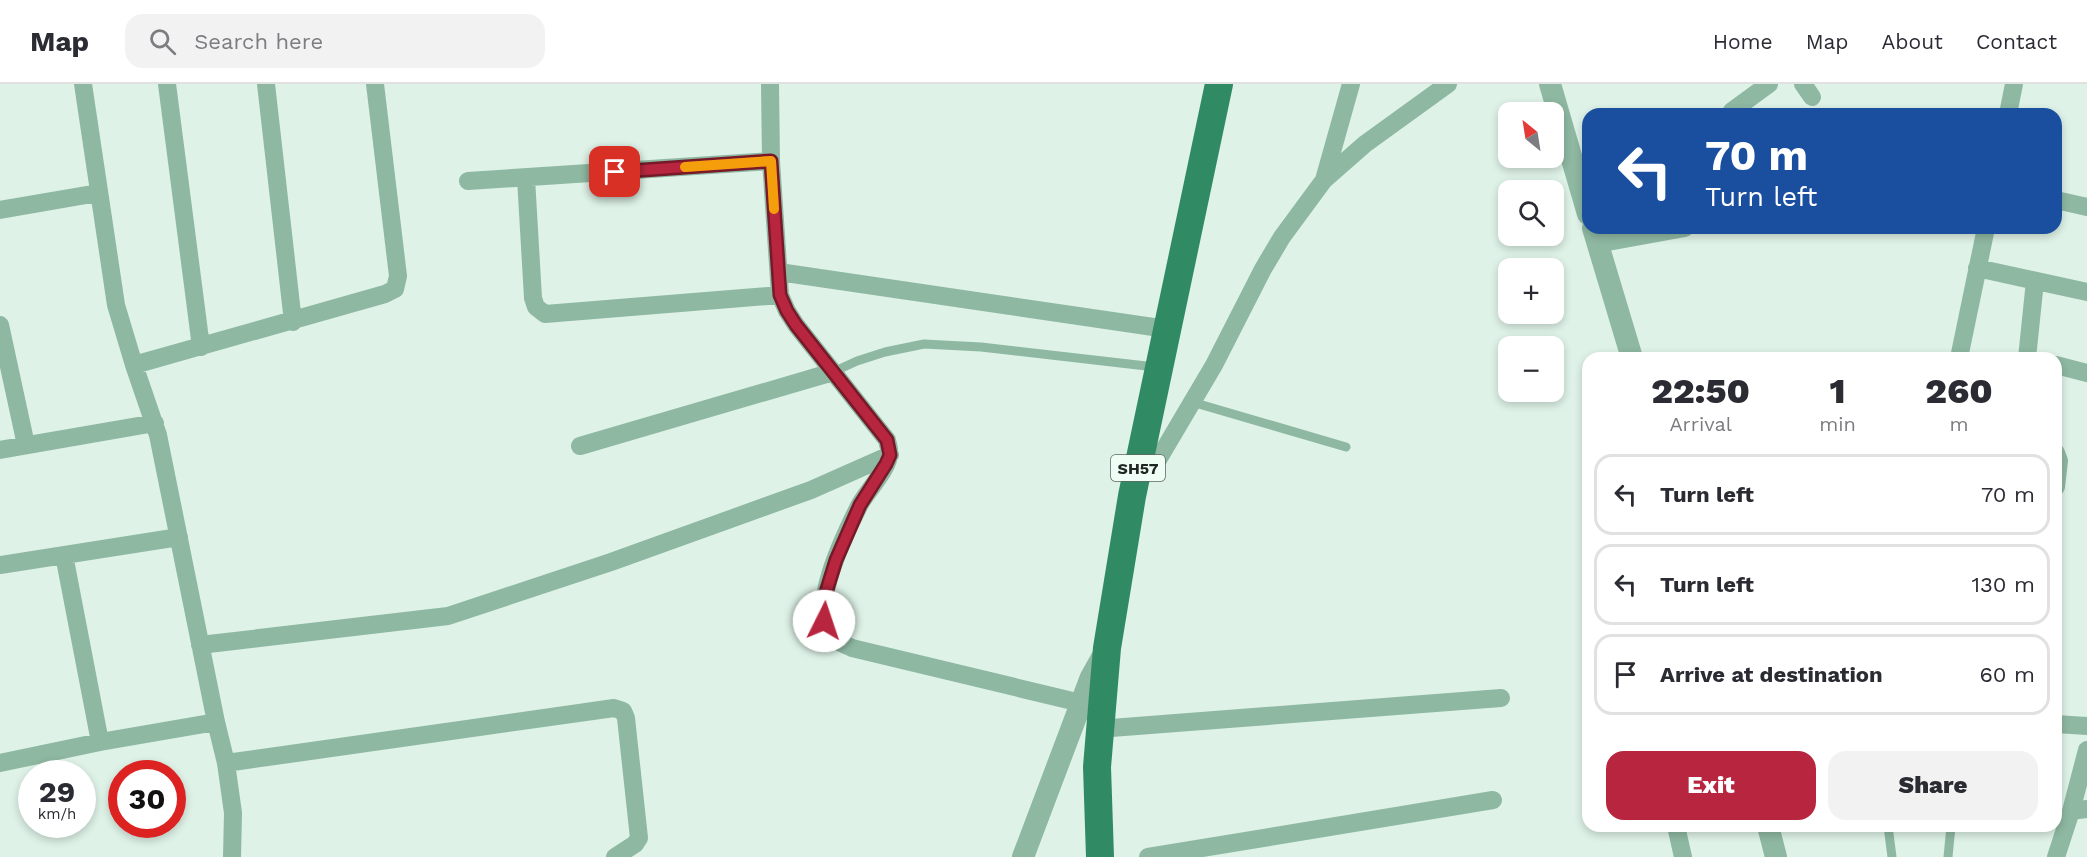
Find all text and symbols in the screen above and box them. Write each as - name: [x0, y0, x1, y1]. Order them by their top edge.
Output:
- search box: [125, 14, 545, 68]
- text: Map: [30, 25, 89, 58]
- icon: search: [146, 25, 179, 58]
- text: Search here: [194, 29, 323, 54]
- text: Home: [1713, 29, 1773, 54]
- text: Map: [1806, 29, 1849, 54]
- text: About: [1882, 29, 1943, 54]
- text: Contact: [1976, 29, 2057, 54]
- north arrow: [1498, 102, 1564, 168]
- map controls: [1498, 102, 1564, 402]
- text: 70 m: [1705, 131, 1808, 180]
- icon: left: [1606, 132, 1684, 210]
- pin: [589, 146, 640, 197]
- icon: arrive: [598, 155, 631, 188]
- button: search: [1498, 180, 1564, 246]
- text: Turn left: [1705, 181, 1817, 213]
- button: +: [1498, 258, 1564, 324]
- button: −: [1498, 336, 1564, 402]
- text: 22:50: [1651, 370, 1750, 412]
- text: 1: [1830, 370, 1846, 412]
- text: 260: [1925, 370, 1993, 412]
- text: Arrival: [1669, 412, 1732, 436]
- text: min: [1819, 412, 1856, 436]
- text: m: [1949, 412, 1969, 436]
- road number: SH57: [1111, 455, 1165, 481]
- icon: left: [1609, 478, 1642, 511]
- text: Turn left: [1660, 482, 1754, 507]
- text: 70 m: [1981, 482, 2035, 507]
- icon: left: [1609, 568, 1642, 601]
- text: Turn left: [1660, 572, 1754, 597]
- text: 130 m: [1971, 572, 2035, 597]
- position arrow: [792, 589, 856, 653]
- icon: arrive: [1609, 658, 1642, 691]
- text: Arrive at destination: [1660, 662, 1883, 687]
- text: 60 m: [1979, 662, 2035, 687]
- button: Exit: [1606, 751, 1816, 820]
- button: Share: [1828, 751, 2038, 820]
- speed limit sign: 30: [108, 760, 186, 838]
- text: 29: [39, 774, 75, 809]
- text: km/h: [38, 805, 76, 823]

